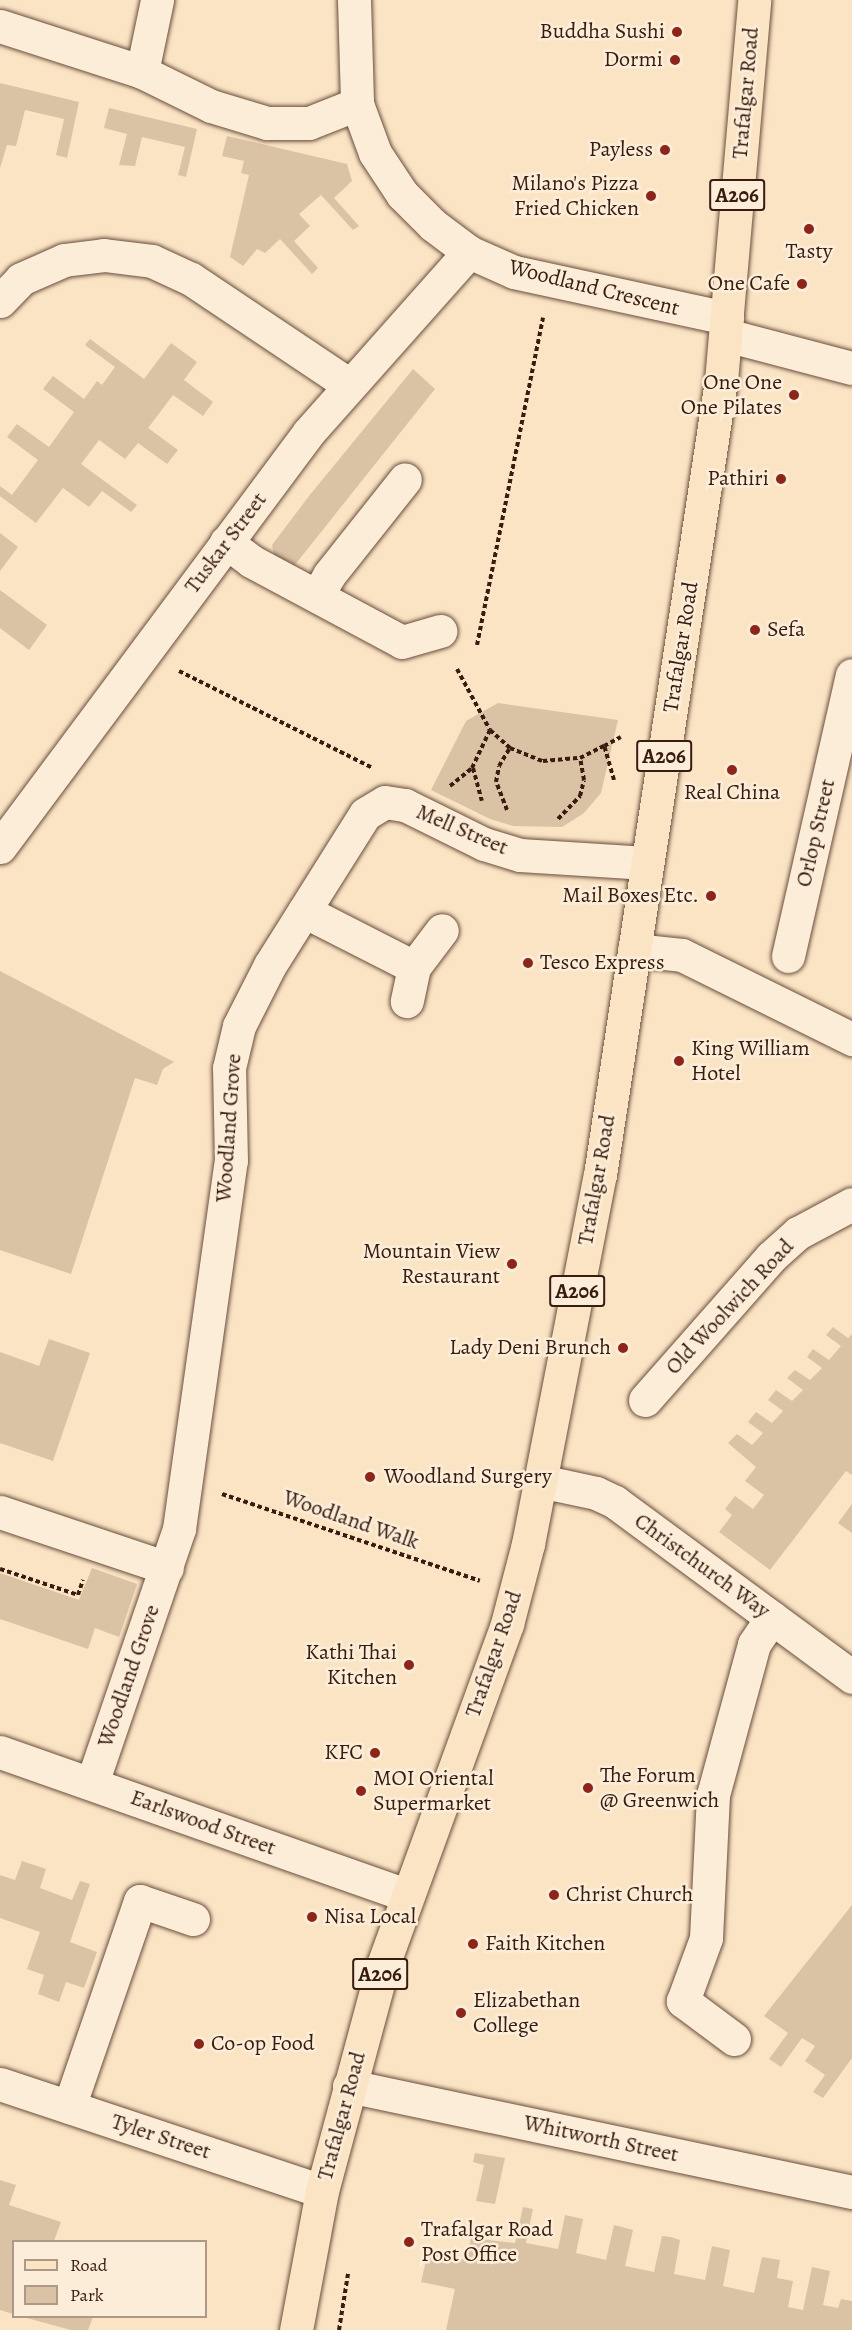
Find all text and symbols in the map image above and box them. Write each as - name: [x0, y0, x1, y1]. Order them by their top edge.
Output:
- place label: Buddha Sushi: [540, 19, 665, 45]
- marker: Buddha Sushi: [670, 25, 684, 39]
- street label: Trafalgar Road: [727, 26, 765, 160]
- place label: Dormi: [604, 47, 663, 73]
- marker: Dormi: [668, 53, 682, 67]
- place label: Payless: [589, 137, 653, 163]
- marker: Payless: [658, 143, 672, 157]
- place label: Milano's Pizza Fried Chicken: [511, 170, 639, 222]
- road number: A206: [708, 177, 766, 213]
- marker: Milano's Pizza Fried Chicken: [644, 189, 658, 203]
- marker: Tasty: [802, 222, 816, 236]
- place label: Tasty: [785, 239, 833, 265]
- street label: Woodland Crescent: [506, 254, 682, 322]
- place label: One Cafe: [708, 271, 790, 297]
- marker: One Cafe: [795, 277, 809, 291]
- place label: One One One Pilates: [681, 369, 782, 420]
- marker: One One One Pilates: [787, 388, 801, 402]
- place label: Pathiri: [707, 466, 769, 492]
- marker: Pathiri: [774, 472, 788, 486]
- street label: Tuskar Street: [179, 487, 273, 599]
- street label: Trafalgar Road: [658, 580, 704, 714]
- place label: Sefa: [767, 617, 805, 643]
- marker: Sefa: [748, 623, 762, 637]
- road number: A206: [636, 738, 692, 774]
- marker: Real China: [725, 763, 739, 777]
- street label: Orlop Street: [791, 776, 841, 890]
- place label: Real China: [684, 780, 780, 806]
- street label: Mell Street: [412, 799, 512, 861]
- place label: Mail Boxes Etc.: [562, 883, 699, 909]
- marker: Mail Boxes Etc.: [704, 889, 718, 903]
- place label: Tesco Express: [540, 950, 665, 976]
- marker: Tesco Express: [521, 956, 535, 970]
- place label: King William Hotel: [691, 1035, 810, 1086]
- street label: Woodland Grove: [211, 1053, 247, 1203]
- marker: King William Hotel: [672, 1054, 686, 1068]
- street label: Trafalgar Road: [573, 1113, 621, 1247]
- street label: Old Woolwich Road: [660, 1234, 800, 1380]
- place label: Mountain View Restaurant: [363, 1238, 500, 1290]
- marker: Mountain View Restaurant: [505, 1257, 519, 1271]
- road number: A206: [548, 1273, 606, 1309]
- place label: Lady Deni Brunch: [449, 1335, 611, 1361]
- marker: Lady Deni Brunch: [616, 1341, 630, 1355]
- place label: Woodland Surgery: [384, 1464, 552, 1490]
- marker: Woodland Surgery: [361, 1468, 379, 1486]
- street label: Woodland Walk: [280, 1484, 422, 1556]
- street label: Christchurch Way: [629, 1508, 775, 1624]
- street label: Trafalgar Road: [460, 1587, 528, 1721]
- street label: Woodland Grove: [92, 1601, 166, 1751]
- place label: Kathi Thai Kitchen: [305, 1639, 397, 1690]
- marker: Kathi Thai Kitchen: [402, 1658, 416, 1672]
- place label: KFC: [324, 1740, 363, 1766]
- marker: KFC: [368, 1746, 382, 1760]
- place label: The Forum @ Greenwich: [600, 1762, 719, 1814]
- place label: MOI Oriental Supermarket: [373, 1765, 494, 1816]
- marker: The Forum @ Greenwich: [581, 1781, 595, 1795]
- street label: Earlswood Street: [127, 1784, 279, 1862]
- marker: MOI Oriental Supermarket: [354, 1784, 368, 1798]
- place label: Christ Church: [566, 1882, 693, 1908]
- marker: Christ Church: [547, 1888, 561, 1902]
- place label: Nisa Local: [324, 1904, 416, 1930]
- marker: Nisa Local: [305, 1910, 319, 1924]
- place label: Faith Kitchen: [485, 1931, 605, 1957]
- marker: Faith Kitchen: [466, 1937, 480, 1951]
- road number: A206: [352, 1956, 409, 1992]
- place label: Elizabethan College: [473, 1987, 580, 2038]
- marker: Elizabethan College: [454, 2006, 468, 2020]
- place label: Co-op Food: [211, 2031, 315, 2057]
- marker: Co-op Food: [192, 2037, 206, 2051]
- street label: Trafalgar Road: [312, 2049, 372, 2183]
- street label: Tyler Street: [108, 2109, 214, 2165]
- street label: Whitworth Street: [521, 2110, 681, 2168]
- place label: Trafalgar Road Post Office: [421, 2216, 553, 2268]
- marker: Trafalgar Road Post Office: [402, 2235, 416, 2249]
- legend: [12, 2240, 207, 2318]
- text: Road: [70, 2253, 107, 2277]
- text: Park: [70, 2283, 104, 2307]

